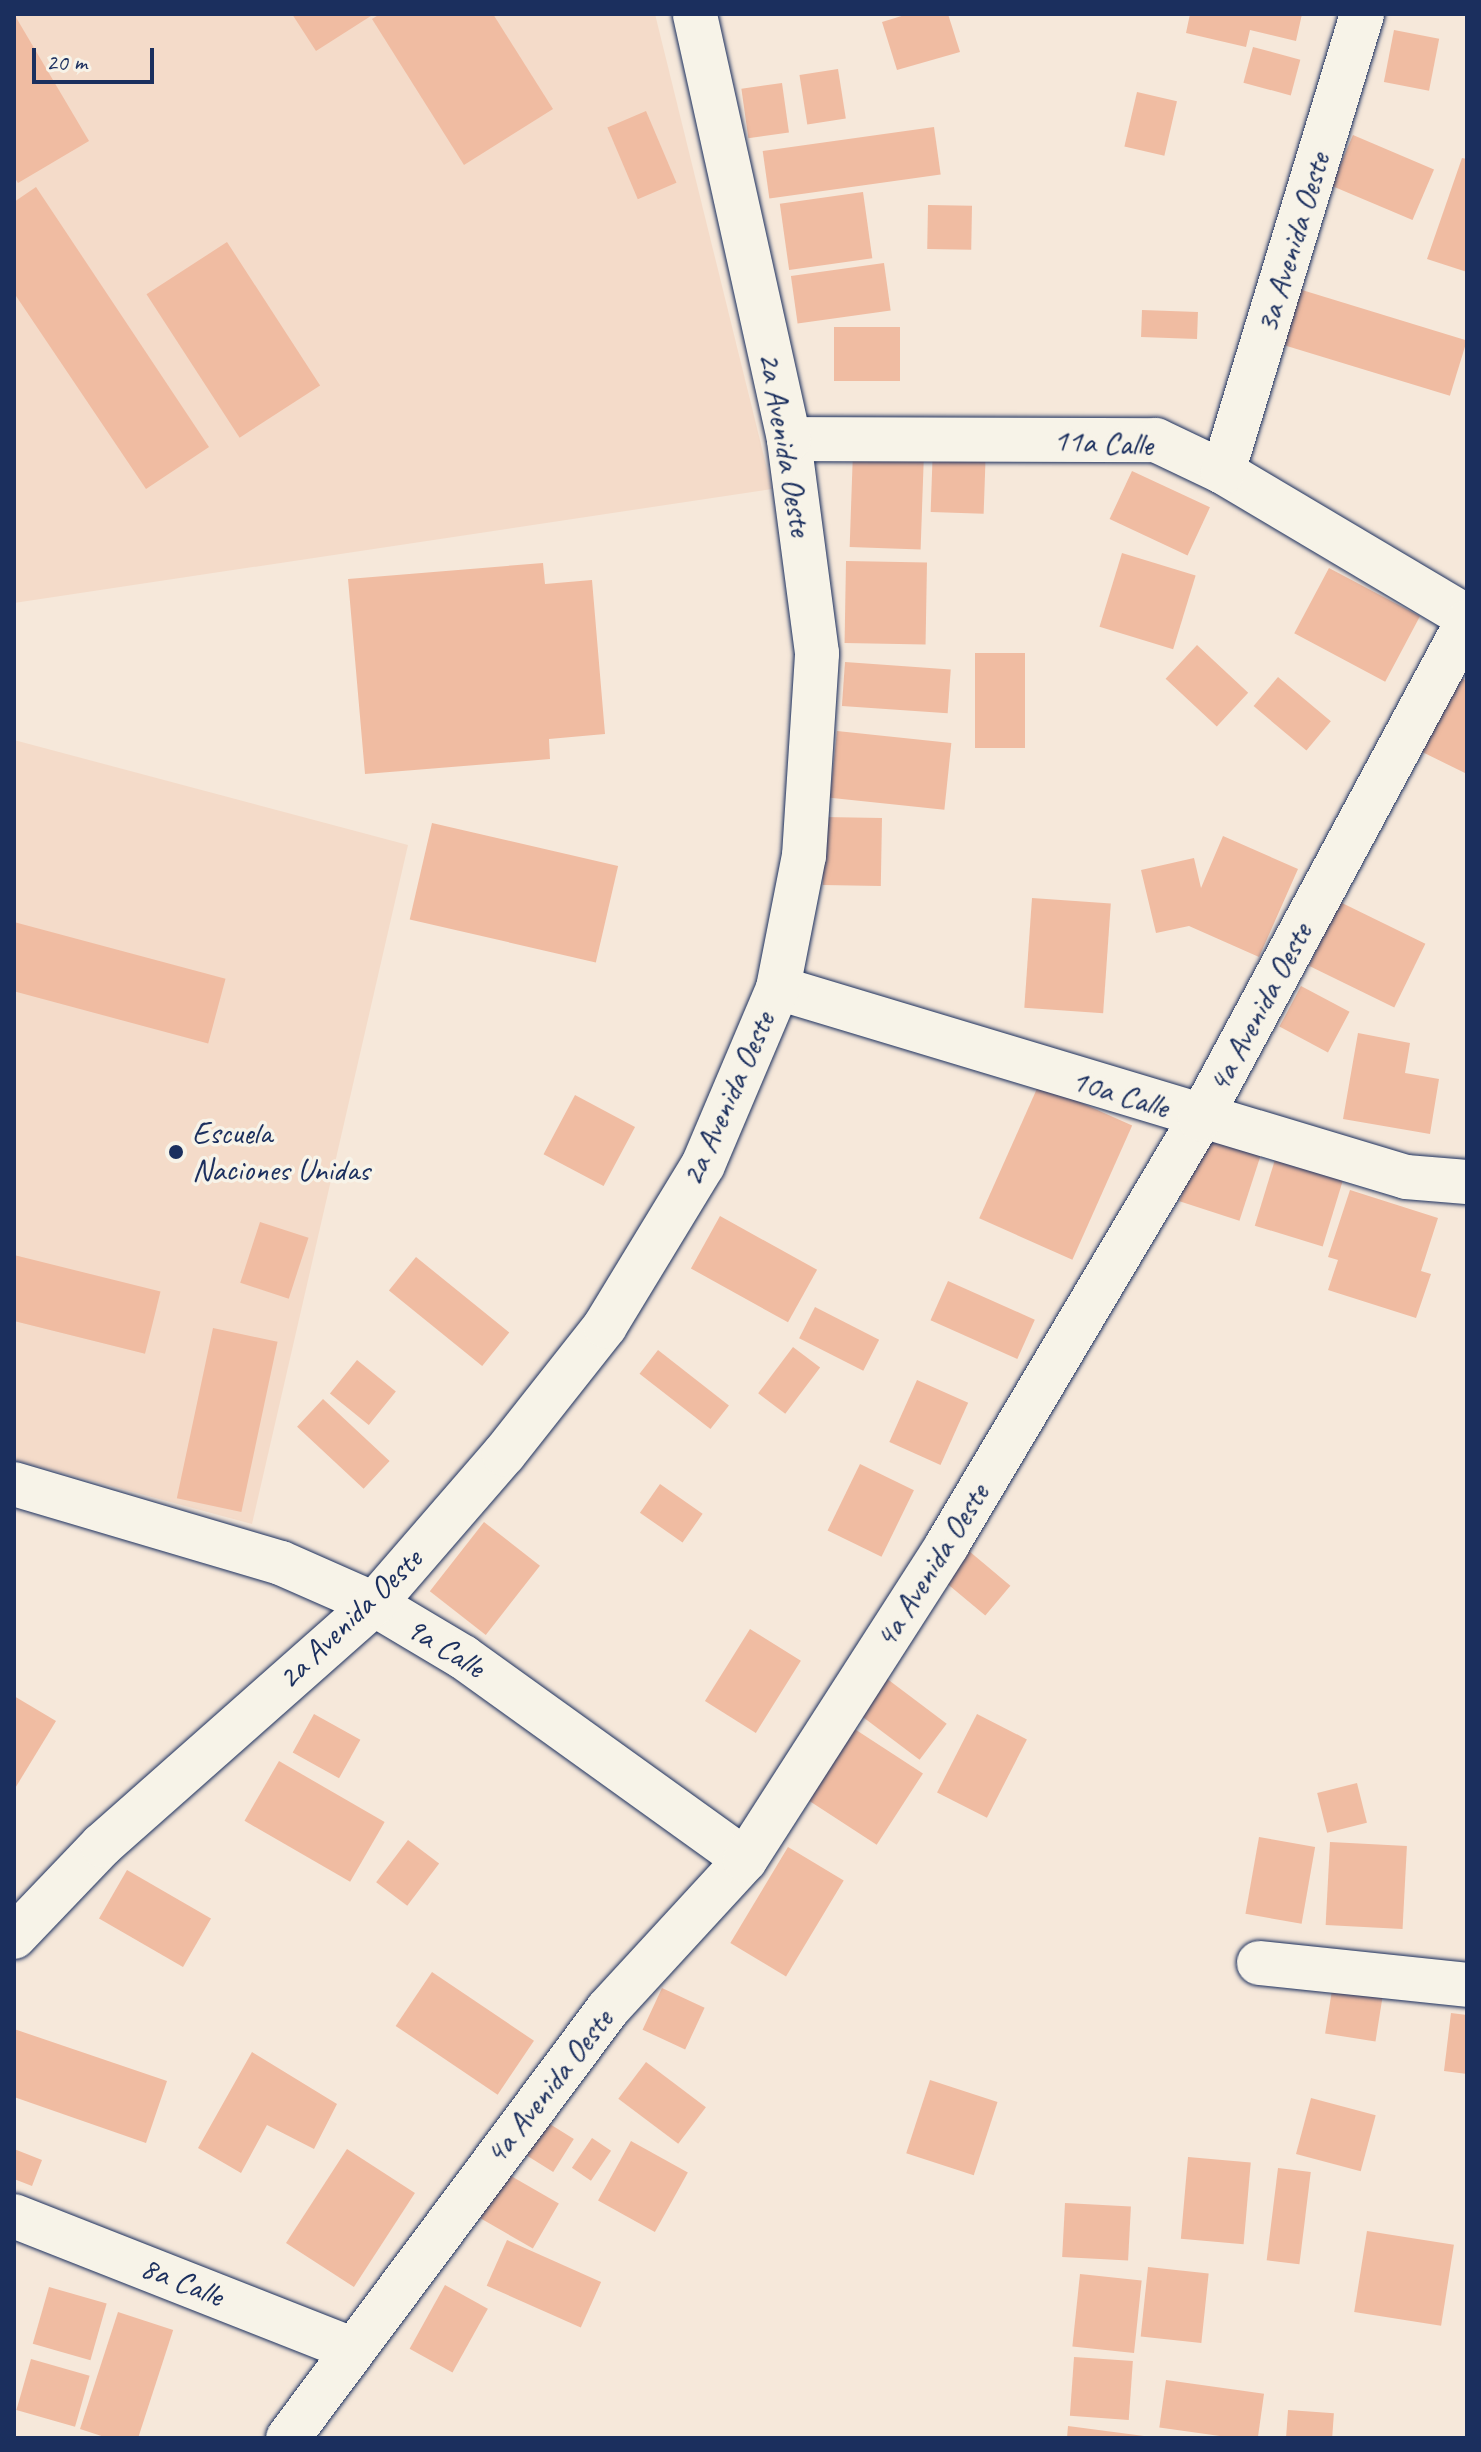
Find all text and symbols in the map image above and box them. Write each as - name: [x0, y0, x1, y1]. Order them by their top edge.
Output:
- scale bar: [36, 32, 158, 82]
- text: 20 m: [46, 47, 87, 77]
- street label: 3a Avenida Oeste: [1248, 149, 1338, 337]
- street label: 2a Avenida Oeste: [750, 350, 820, 538]
- street label: 11a Calle: [1052, 421, 1154, 465]
- street label: 4a Avenida Oeste: [1200, 917, 1320, 1099]
- street label: 2a Avenida Oeste: [673, 1007, 783, 1191]
- street label: 10a Calle: [1066, 1061, 1174, 1127]
- place label: Escuela Naciones Unidas: [192, 1115, 369, 1190]
- marker: Escuela Naciones Unidas: [167, 1143, 185, 1161]
- street label: 4a Avenida Oeste: [867, 1477, 997, 1655]
- street label: 2a Avenida Oeste: [270, 1541, 430, 1697]
- street label: 9a Calle: [398, 1609, 492, 1687]
- street label: 4a Avenida Oeste: [477, 2002, 621, 2172]
- street label: 8a Calle: [135, 2248, 229, 2316]

